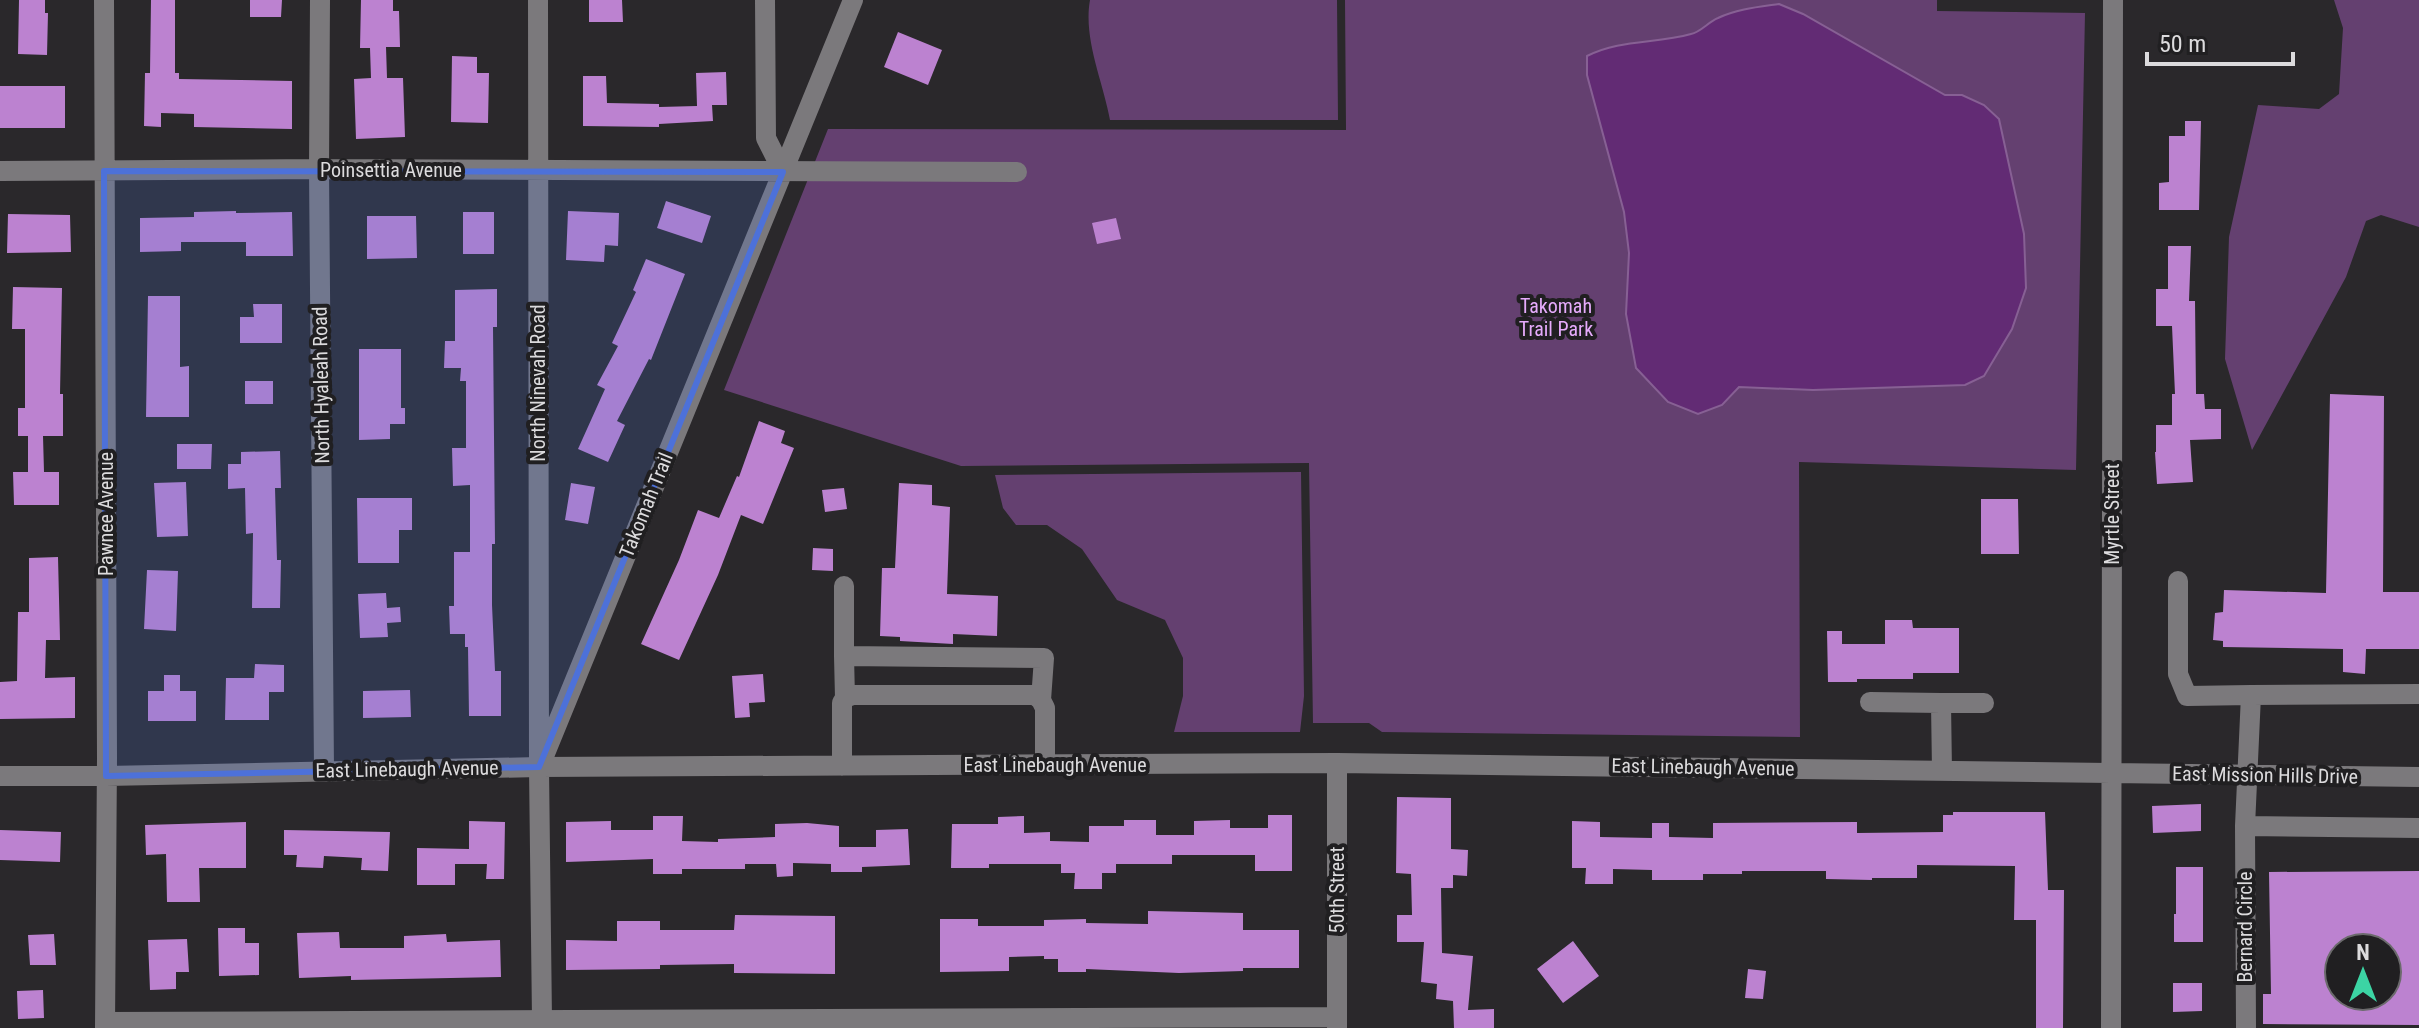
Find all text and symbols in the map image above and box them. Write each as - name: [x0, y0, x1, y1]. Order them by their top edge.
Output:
- scale bar: [2147, 16, 2293, 66]
- text: 50 m: [2159, 30, 2206, 58]
- street label: Poinsettia Avenue: [320, 158, 462, 182]
- park label: Takomah Trail Park: [1519, 294, 1593, 341]
- street label: North Ninevah Road: [526, 304, 550, 462]
- street label: North Hyaleah Road: [308, 306, 334, 464]
- street label: Takomah Trail: [614, 449, 678, 561]
- street label: Pawnee Avenue: [94, 452, 118, 576]
- street label: Myrtle Street: [2100, 463, 2124, 565]
- street label: East Linebaugh Avenue: [963, 753, 1147, 777]
- street label: East Linebaugh Avenue: [1611, 753, 1795, 781]
- street label: East Linebaugh Avenue: [315, 755, 499, 783]
- street label: East Mission Hills Drive: [2172, 761, 2358, 789]
- street label: 50th Street: [1325, 847, 1349, 933]
- street label: Bernard Circle: [2233, 871, 2257, 983]
- north arrow: [2323, 932, 2403, 1012]
- text: N: [2356, 940, 2370, 965]

